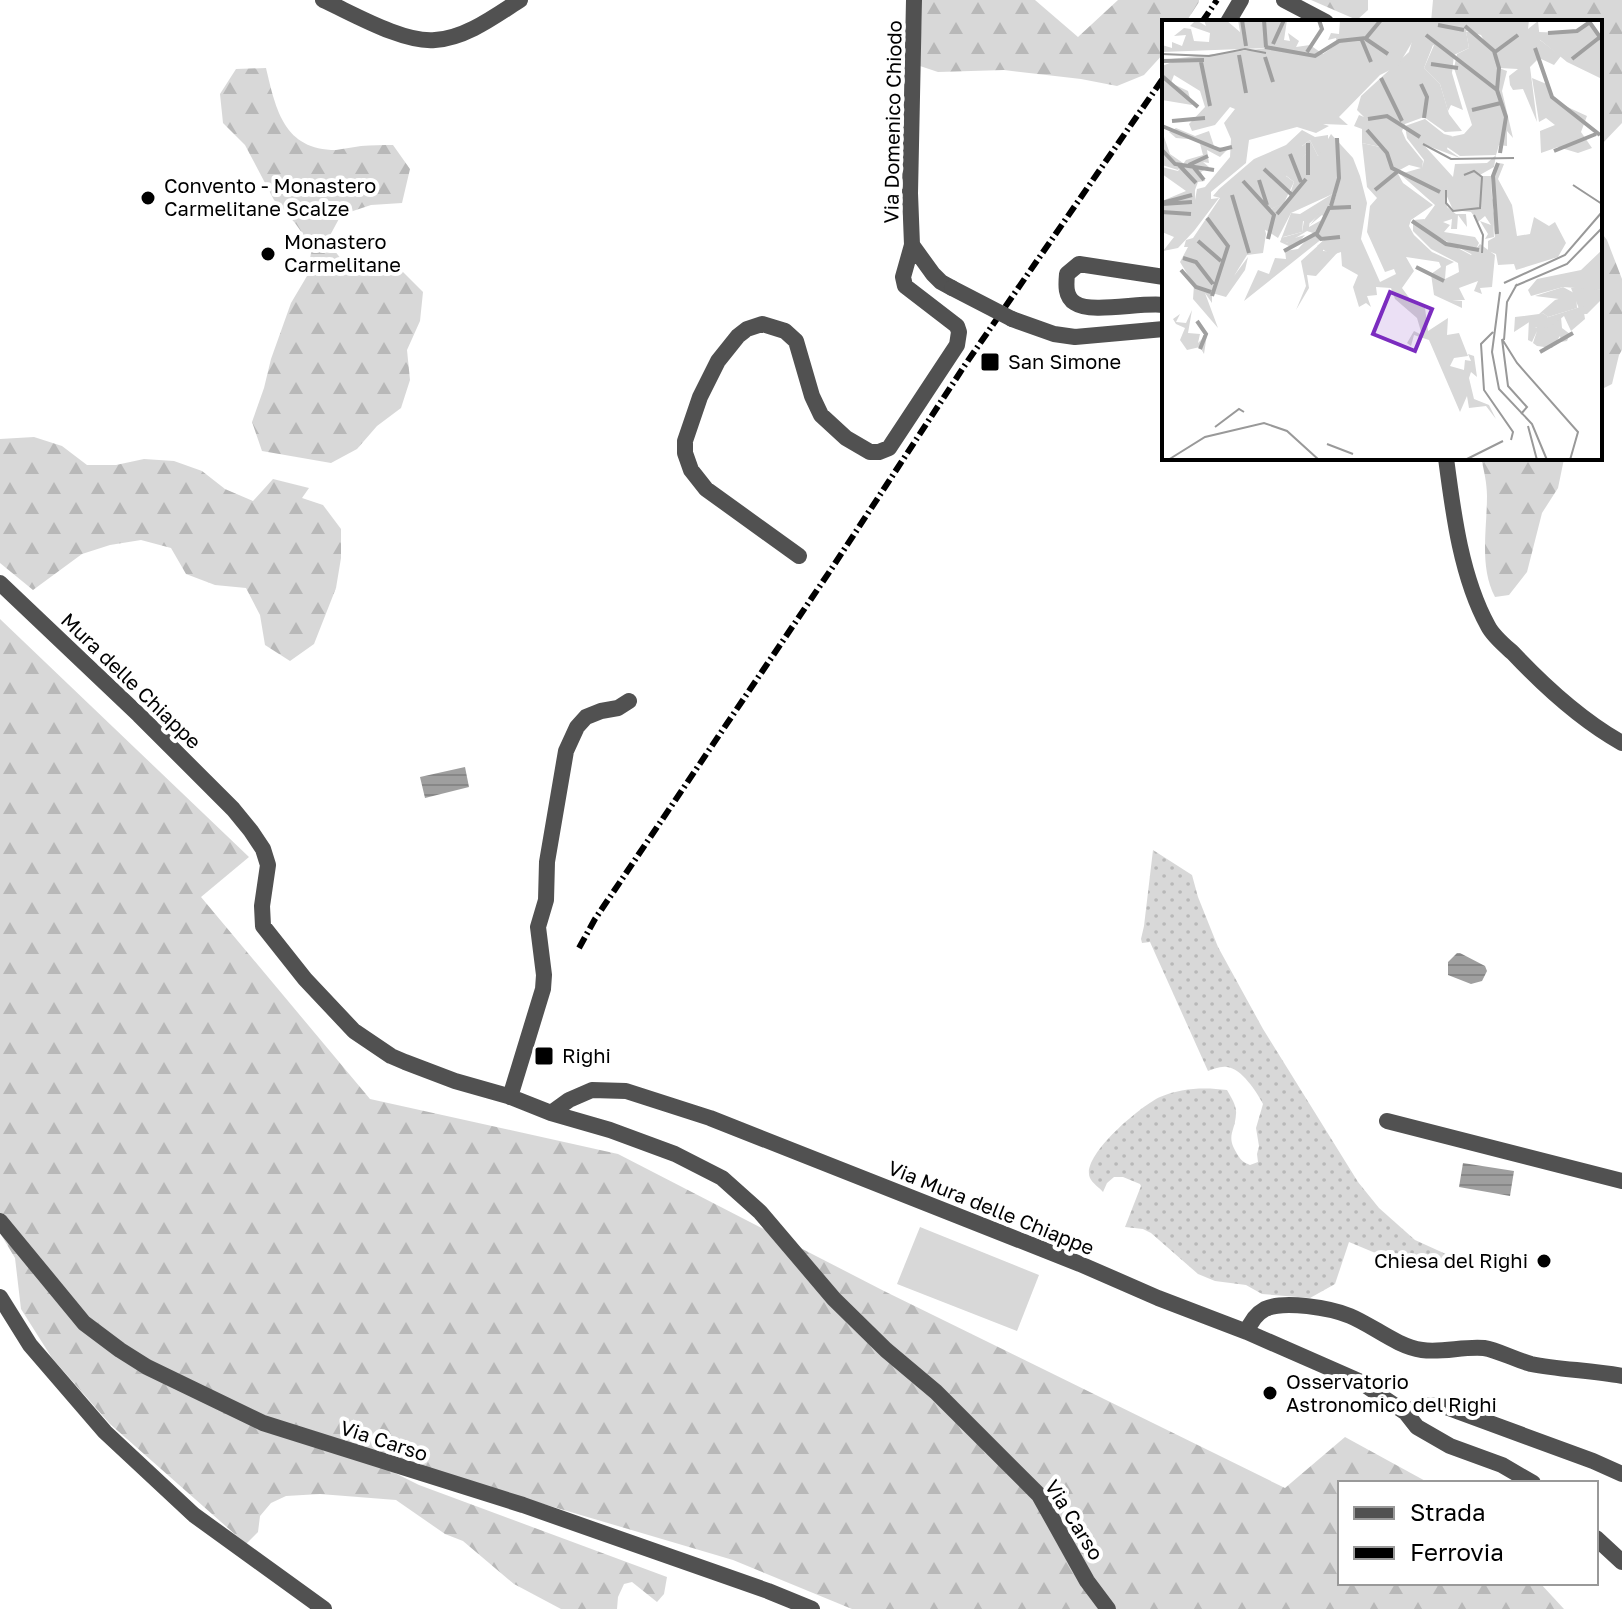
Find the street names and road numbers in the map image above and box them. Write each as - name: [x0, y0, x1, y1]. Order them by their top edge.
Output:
- street label: Via Domenico Chiodo: [878, 20, 906, 224]
- street label: Mura delle Chiappe: [57, 607, 207, 753]
- street label: Via Mura delle Chiappe: [885, 1155, 1098, 1259]
- street label: Via Carso: [338, 1415, 431, 1465]
- street label: Via Carso: [1041, 1475, 1109, 1564]

